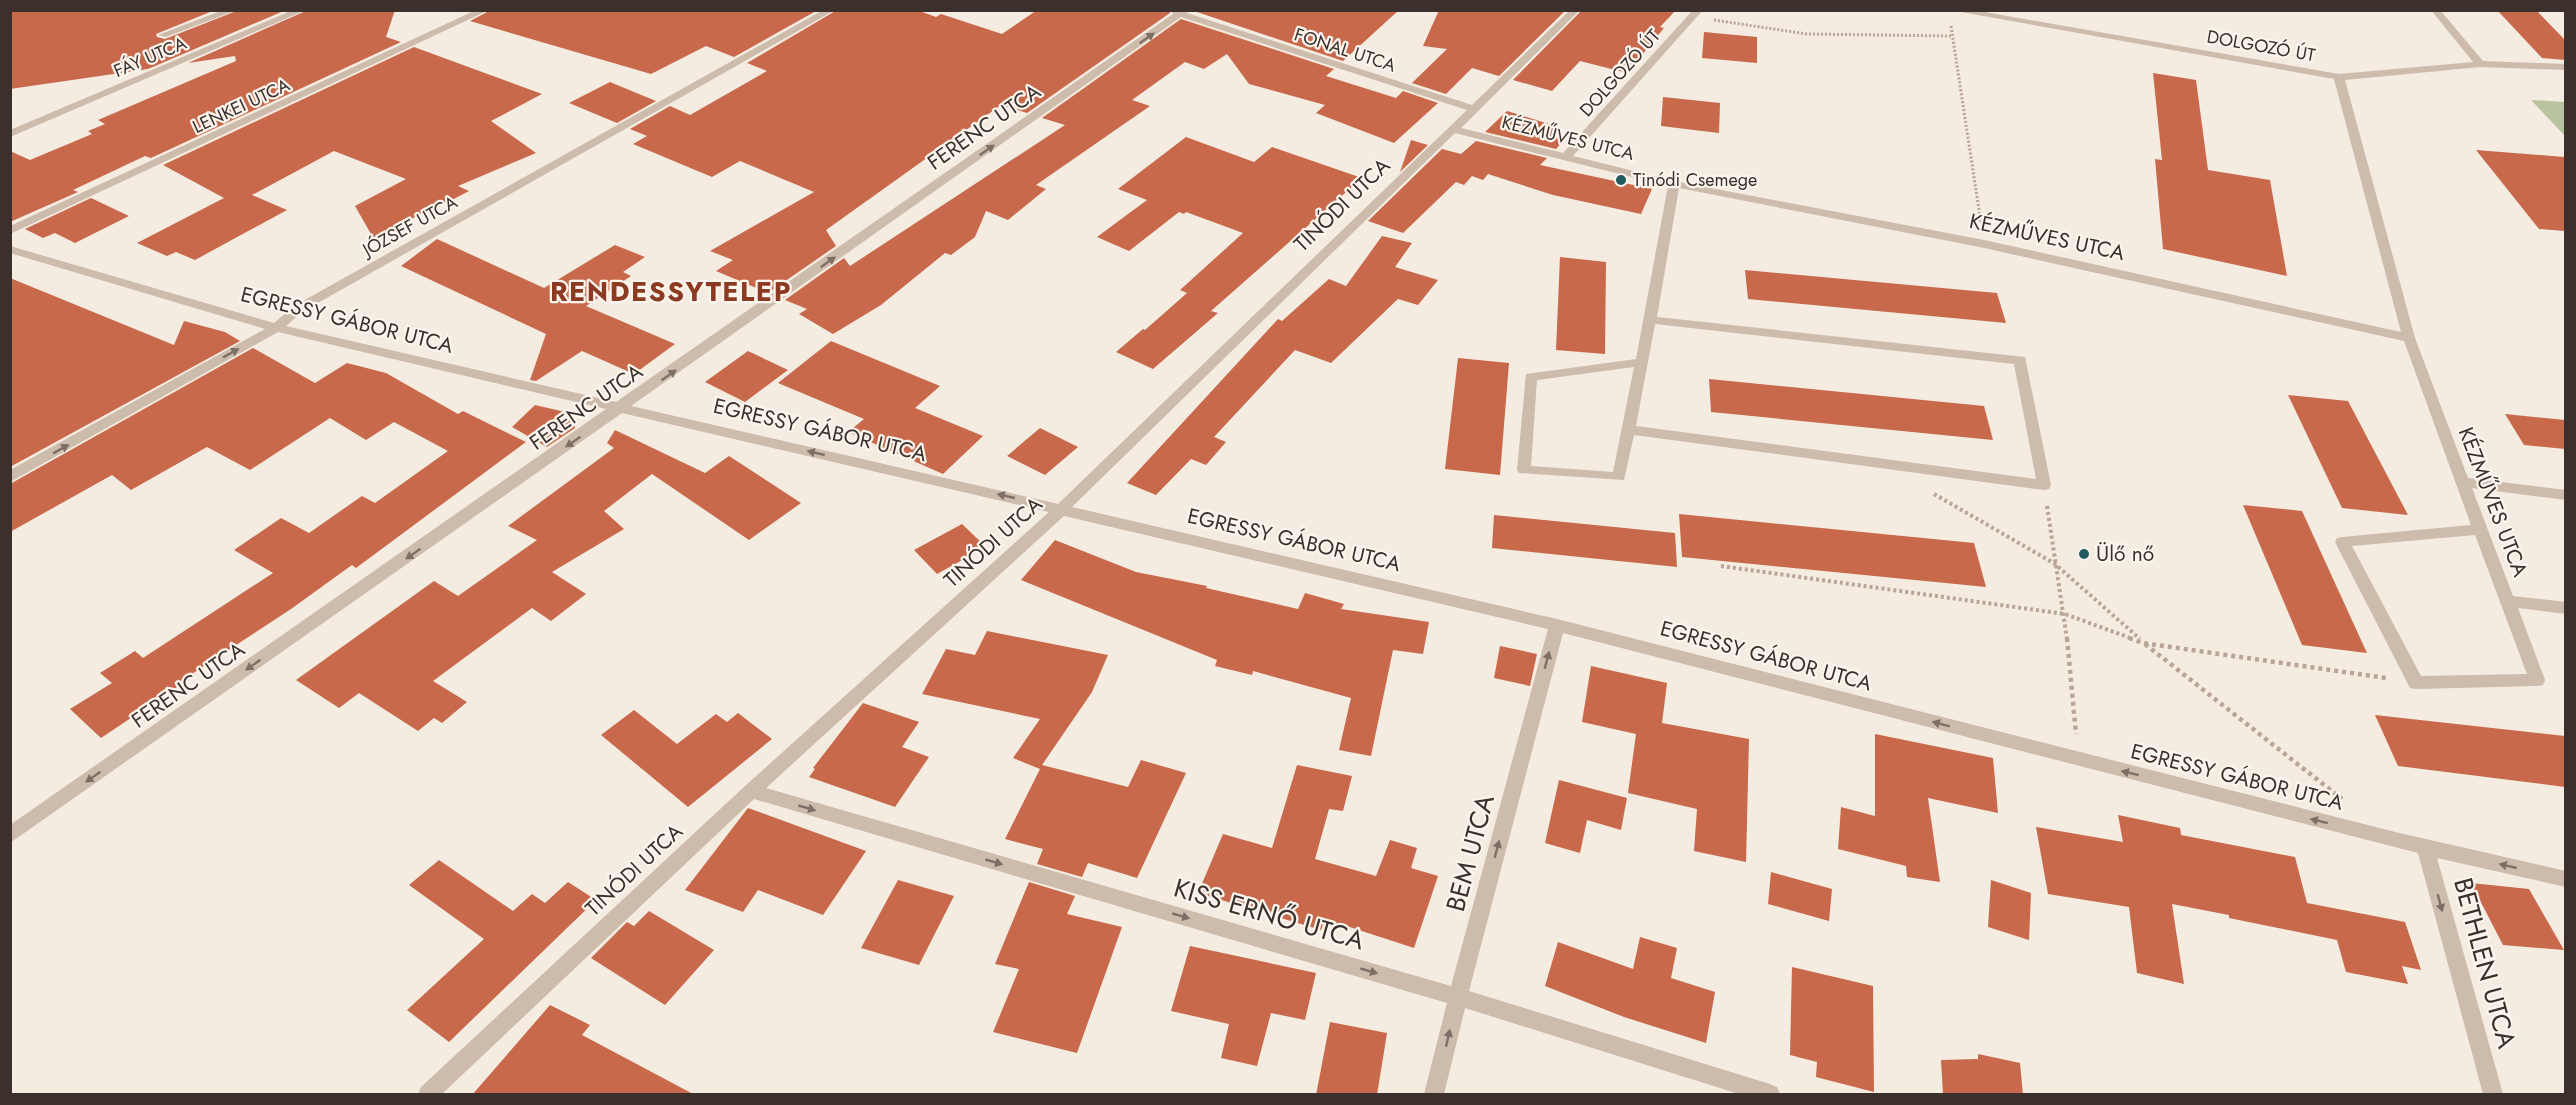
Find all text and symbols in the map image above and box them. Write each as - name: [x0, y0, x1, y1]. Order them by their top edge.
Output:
- street label: FONAL UTCA: [1291, 21, 1399, 79]
- street label: DOLGOZÓ ÚT: [1574, 23, 1667, 123]
- street label: DOLGOZÓ ÚT: [2205, 24, 2318, 68]
- street label: FÁY UTCA: [110, 30, 190, 84]
- one-way arrow: [1139, 32, 1154, 44]
- street label: LENKEI UTCA: [188, 72, 294, 140]
- street label: FERENC UTCA: [921, 77, 1047, 177]
- street label: KÉZMŰVES UTCA: [1499, 109, 1637, 167]
- one-way arrow: [979, 144, 995, 156]
- street label: TINÓDI UTCA: [1287, 151, 1397, 259]
- place label: Tinódi Csemege: [1633, 167, 1757, 193]
- marker: Tinódi Csemege: [1614, 173, 1628, 187]
- street label: JÓZSEF UTCA: [356, 189, 462, 264]
- street label: KÉZMŰVES UTCA: [1967, 206, 2128, 268]
- one-way arrow: [820, 257, 836, 268]
- district label: RENDESSYTELEP: [550, 272, 792, 311]
- street label: EGRESSY GÁBOR UTCA: [238, 279, 456, 361]
- one-way arrow: [223, 348, 240, 358]
- street label: FERENC UTCA: [523, 357, 649, 457]
- one-way arrow: [660, 369, 676, 381]
- street label: EGRESSY GÁBOR UTCA: [710, 391, 930, 469]
- street label: KÉZMŰVES UTCA: [2451, 423, 2535, 581]
- one-way arrow: [565, 436, 581, 448]
- one-way arrow: [53, 444, 70, 454]
- one-way arrow: [807, 447, 825, 457]
- street label: TINÓDI UTCA: [937, 490, 1049, 594]
- one-way arrow: [997, 490, 1015, 500]
- street label: EGRESSY GÁBOR UTCA: [1184, 501, 1404, 579]
- place label: Ülő nő: [2096, 539, 2154, 569]
- marker: Ülő nő: [2077, 547, 2091, 561]
- one-way arrow: [405, 548, 421, 559]
- street label: EGRESSY GÁBOR UTCA: [1657, 613, 1875, 699]
- street label: FERENC UTCA: [125, 635, 251, 735]
- one-way arrow: [1543, 651, 1552, 669]
- one-way arrow: [246, 659, 262, 671]
- one-way arrow: [1932, 719, 1950, 729]
- street label: EGRESSY GÁBOR UTCA: [2128, 736, 2346, 818]
- one-way arrow: [2121, 768, 2139, 777]
- one-way arrow: [86, 771, 102, 783]
- street label: BEM UTCA: [1436, 790, 1504, 916]
- one-way arrow: [798, 804, 816, 813]
- one-way arrow: [2310, 815, 2328, 825]
- street label: TINÓDI UTCA: [579, 817, 689, 923]
- one-way arrow: [1493, 840, 1502, 858]
- one-way arrow: [985, 858, 1003, 867]
- one-way arrow: [2499, 860, 2518, 870]
- street label: KISS ERNŐ UTCA: [1169, 869, 1369, 960]
- street label: BETHLEN UTCA: [2444, 874, 2526, 1053]
- one-way arrow: [2436, 894, 2446, 912]
- one-way arrow: [1172, 912, 1191, 922]
- one-way arrow: [1360, 967, 1378, 976]
- one-way arrow: [1443, 1028, 1453, 1047]

